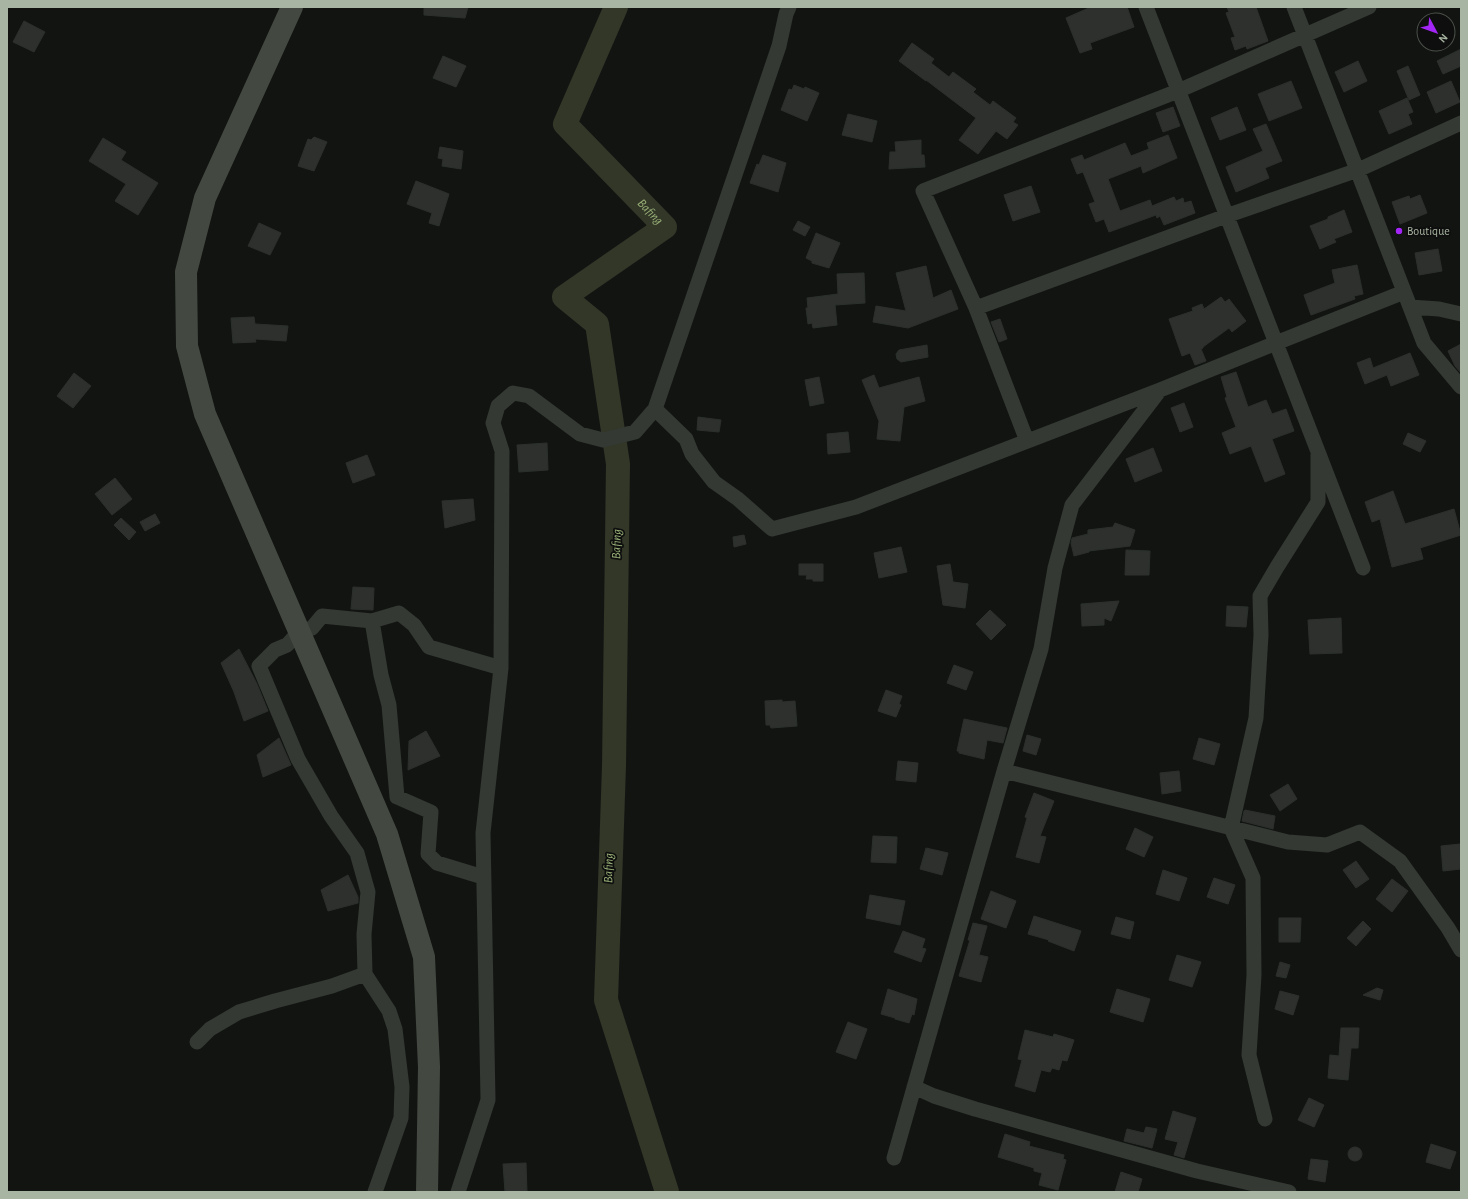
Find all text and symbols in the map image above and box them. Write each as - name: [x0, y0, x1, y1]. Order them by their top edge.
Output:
- north arrow: [1416, 12, 1456, 52]
- text: N: [1437, 32, 1450, 45]
- water label: Bafing: [635, 196, 666, 227]
- place label: Boutique: [1407, 225, 1450, 237]
- marker: Boutique: [1394, 226, 1404, 236]
- water label: Bafing: [610, 528, 624, 559]
- water label: Bafing: [602, 852, 616, 883]

